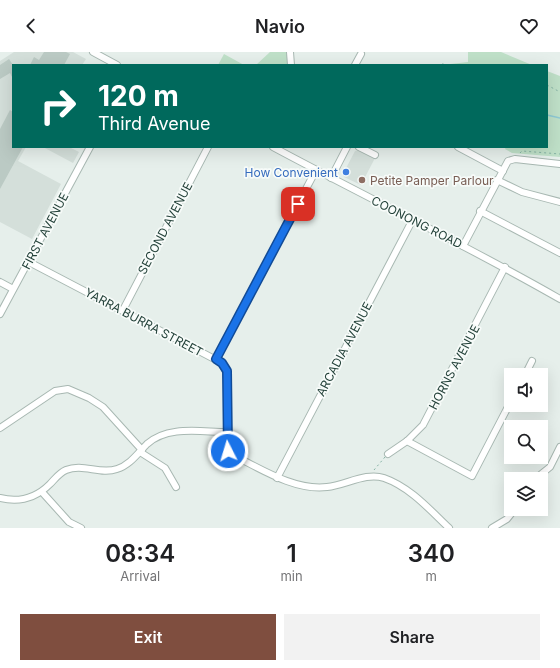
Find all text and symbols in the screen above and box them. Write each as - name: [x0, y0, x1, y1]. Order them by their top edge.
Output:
- icon: back: [20, 15, 42, 37]
- icon: heart: [518, 15, 540, 37]
- text: Navio: [255, 16, 305, 37]
- text: 120 m: [98, 79, 179, 113]
- icon: right: [32, 80, 84, 132]
- text: Third Avenue: [98, 113, 210, 134]
- place label: How Convenient: [245, 165, 338, 180]
- marker: How Convenient: [341, 167, 351, 177]
- place label: Petite Pamper Parlour: [370, 173, 494, 188]
- marker: Petite Pamper Parlour: [357, 175, 367, 185]
- street label: SECOND AVENUE: [134, 179, 196, 277]
- pin: [281, 187, 315, 221]
- street label: FIRST AVENUE: [18, 190, 72, 272]
- icon: arrive: [287, 193, 309, 215]
- street label: COONONG ROAD: [369, 193, 465, 251]
- street label: YARRA BURRA STREET: [82, 284, 206, 360]
- street label: ARCADIA AVENUE: [313, 299, 375, 399]
- street label: HORNS AVENUE: [425, 322, 483, 412]
- map controls: [504, 368, 548, 516]
- button: sound: [504, 368, 548, 412]
- button: search: [504, 420, 548, 464]
- position arrow: [207, 430, 249, 472]
- button: layers: [504, 472, 548, 516]
- text: 08:34: [105, 539, 175, 568]
- text: 1: [286, 539, 297, 568]
- text: 340: [408, 539, 455, 568]
- text: Arrival: [120, 568, 160, 584]
- text: min: [280, 568, 303, 584]
- text: m: [426, 568, 437, 584]
- button: Exit: [20, 614, 276, 660]
- button: Share: [284, 614, 540, 660]

